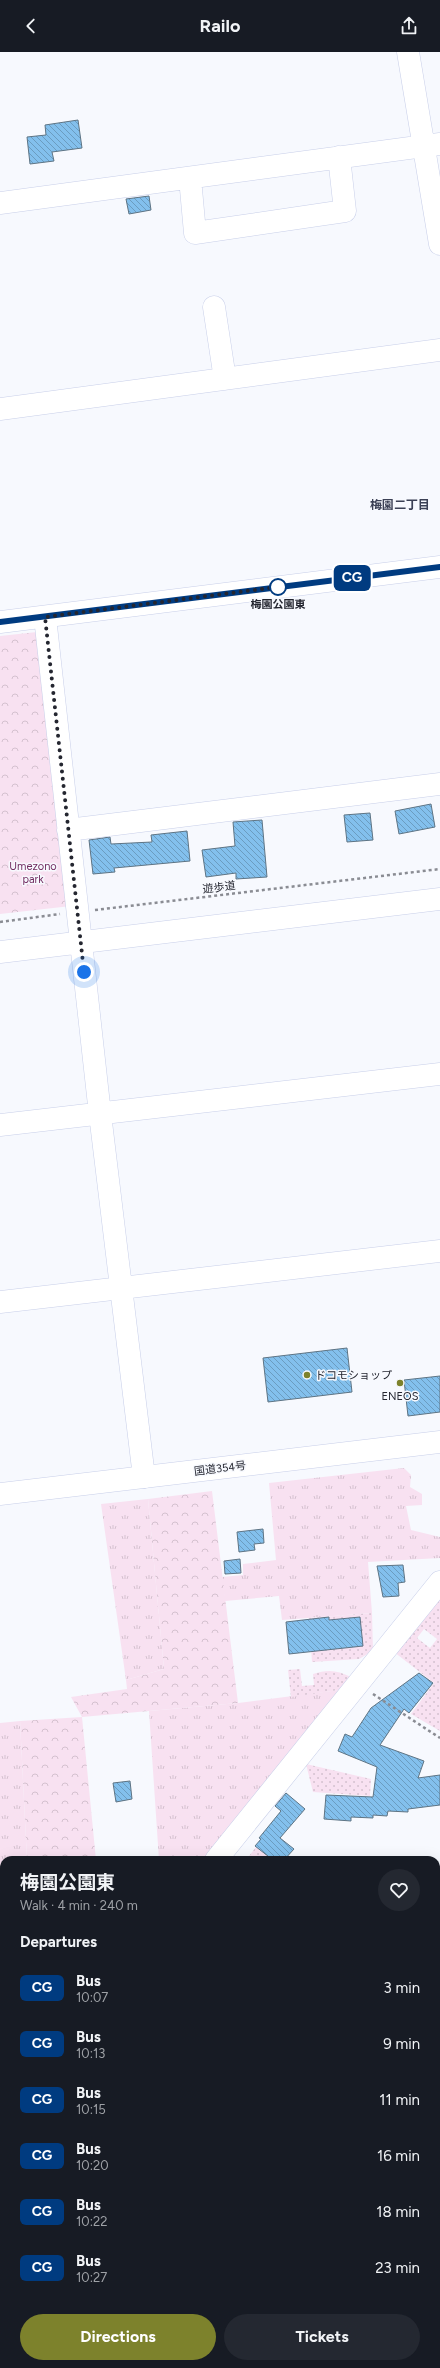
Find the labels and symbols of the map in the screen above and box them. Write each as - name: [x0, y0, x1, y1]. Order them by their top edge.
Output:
- district label: 梅園二丁目: [370, 498, 430, 512]
- line badge: CG: [334, 565, 370, 591]
- marker: 梅園公園東: [269, 578, 287, 596]
- place label: 梅園公園東: [251, 598, 306, 611]
- park label: Umezono park: [9, 860, 57, 886]
- street label: 遊歩道: [202, 879, 236, 896]
- your location: [74, 962, 94, 982]
- place label: ドコモショップ: [315, 1369, 392, 1382]
- marker: ドコモショップ: [302, 1370, 312, 1380]
- marker: ENEOS: [395, 1378, 405, 1388]
- place label: ENEOS: [382, 1390, 419, 1403]
- street label: 国道354号: [193, 1459, 247, 1478]

